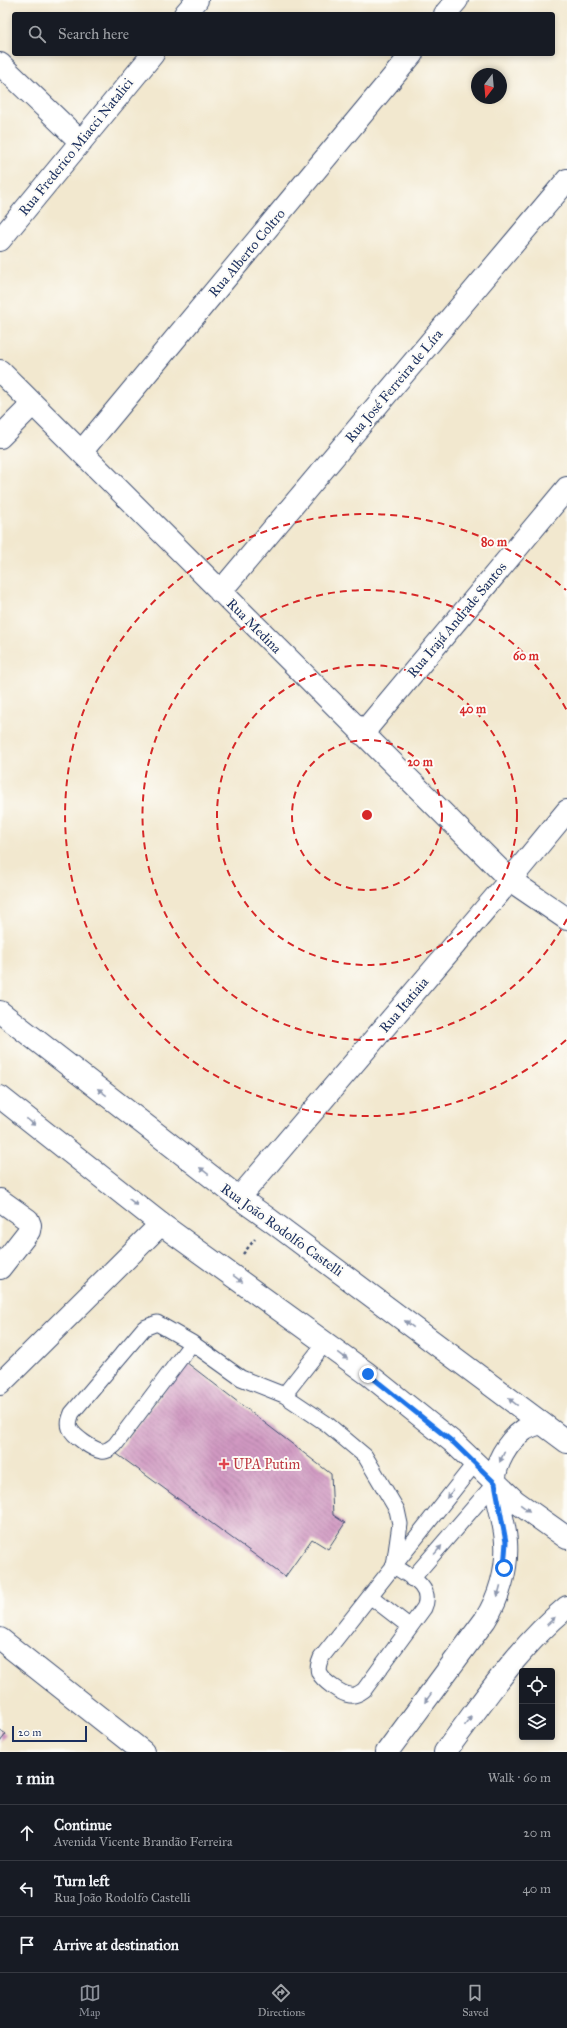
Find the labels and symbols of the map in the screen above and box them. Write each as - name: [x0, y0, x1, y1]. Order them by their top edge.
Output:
- north arrow: [471, 68, 507, 104]
- street label: Rua Frederico Miacci Natalici: [15, 75, 137, 219]
- street label: Rua Alberto Coltro: [205, 205, 289, 301]
- street label: Rua José Ferreira de Líra: [342, 326, 447, 447]
- text: 80 m: [481, 535, 508, 549]
- street label: Rua Irajá Andrade Santos: [404, 559, 510, 681]
- street label: Rua Medina: [223, 595, 285, 657]
- text: 60 m: [513, 649, 540, 663]
- text: 40 m: [460, 702, 487, 717]
- text: 20 m: [407, 755, 434, 769]
- centre of rings: [360, 808, 374, 822]
- street label: Rua Itatiaia: [376, 974, 432, 1036]
- one-way arrow: [96, 1087, 107, 1096]
- one-way arrow: [25, 1117, 36, 1126]
- one-way arrow: [199, 1167, 210, 1176]
- street label: Rua João Rodolfo Castelli: [217, 1180, 347, 1281]
- one-way arrow: [127, 1198, 138, 1206]
- one-way arrow: [232, 1275, 243, 1283]
- one-way arrow: [404, 1320, 415, 1329]
- one-way arrow: [337, 1352, 348, 1360]
- route end: [359, 1365, 377, 1383]
- one-way arrow: [508, 1398, 519, 1407]
- one-way arrow: [499, 1451, 505, 1463]
- place label: UPA Putim: [233, 1456, 300, 1473]
- marker: UPA Putim: [218, 1458, 230, 1470]
- one-way arrow: [446, 1488, 455, 1499]
- one-way arrow: [520, 1504, 531, 1512]
- one-way arrow: [433, 1544, 442, 1555]
- route start: [495, 1559, 513, 1577]
- one-way arrow: [496, 1585, 502, 1597]
- one-way arrow: [546, 1616, 556, 1625]
- one-way arrow: [424, 1693, 432, 1704]
- one-way arrow: [464, 1715, 473, 1726]
- scale bar: [12, 1724, 87, 1743]

